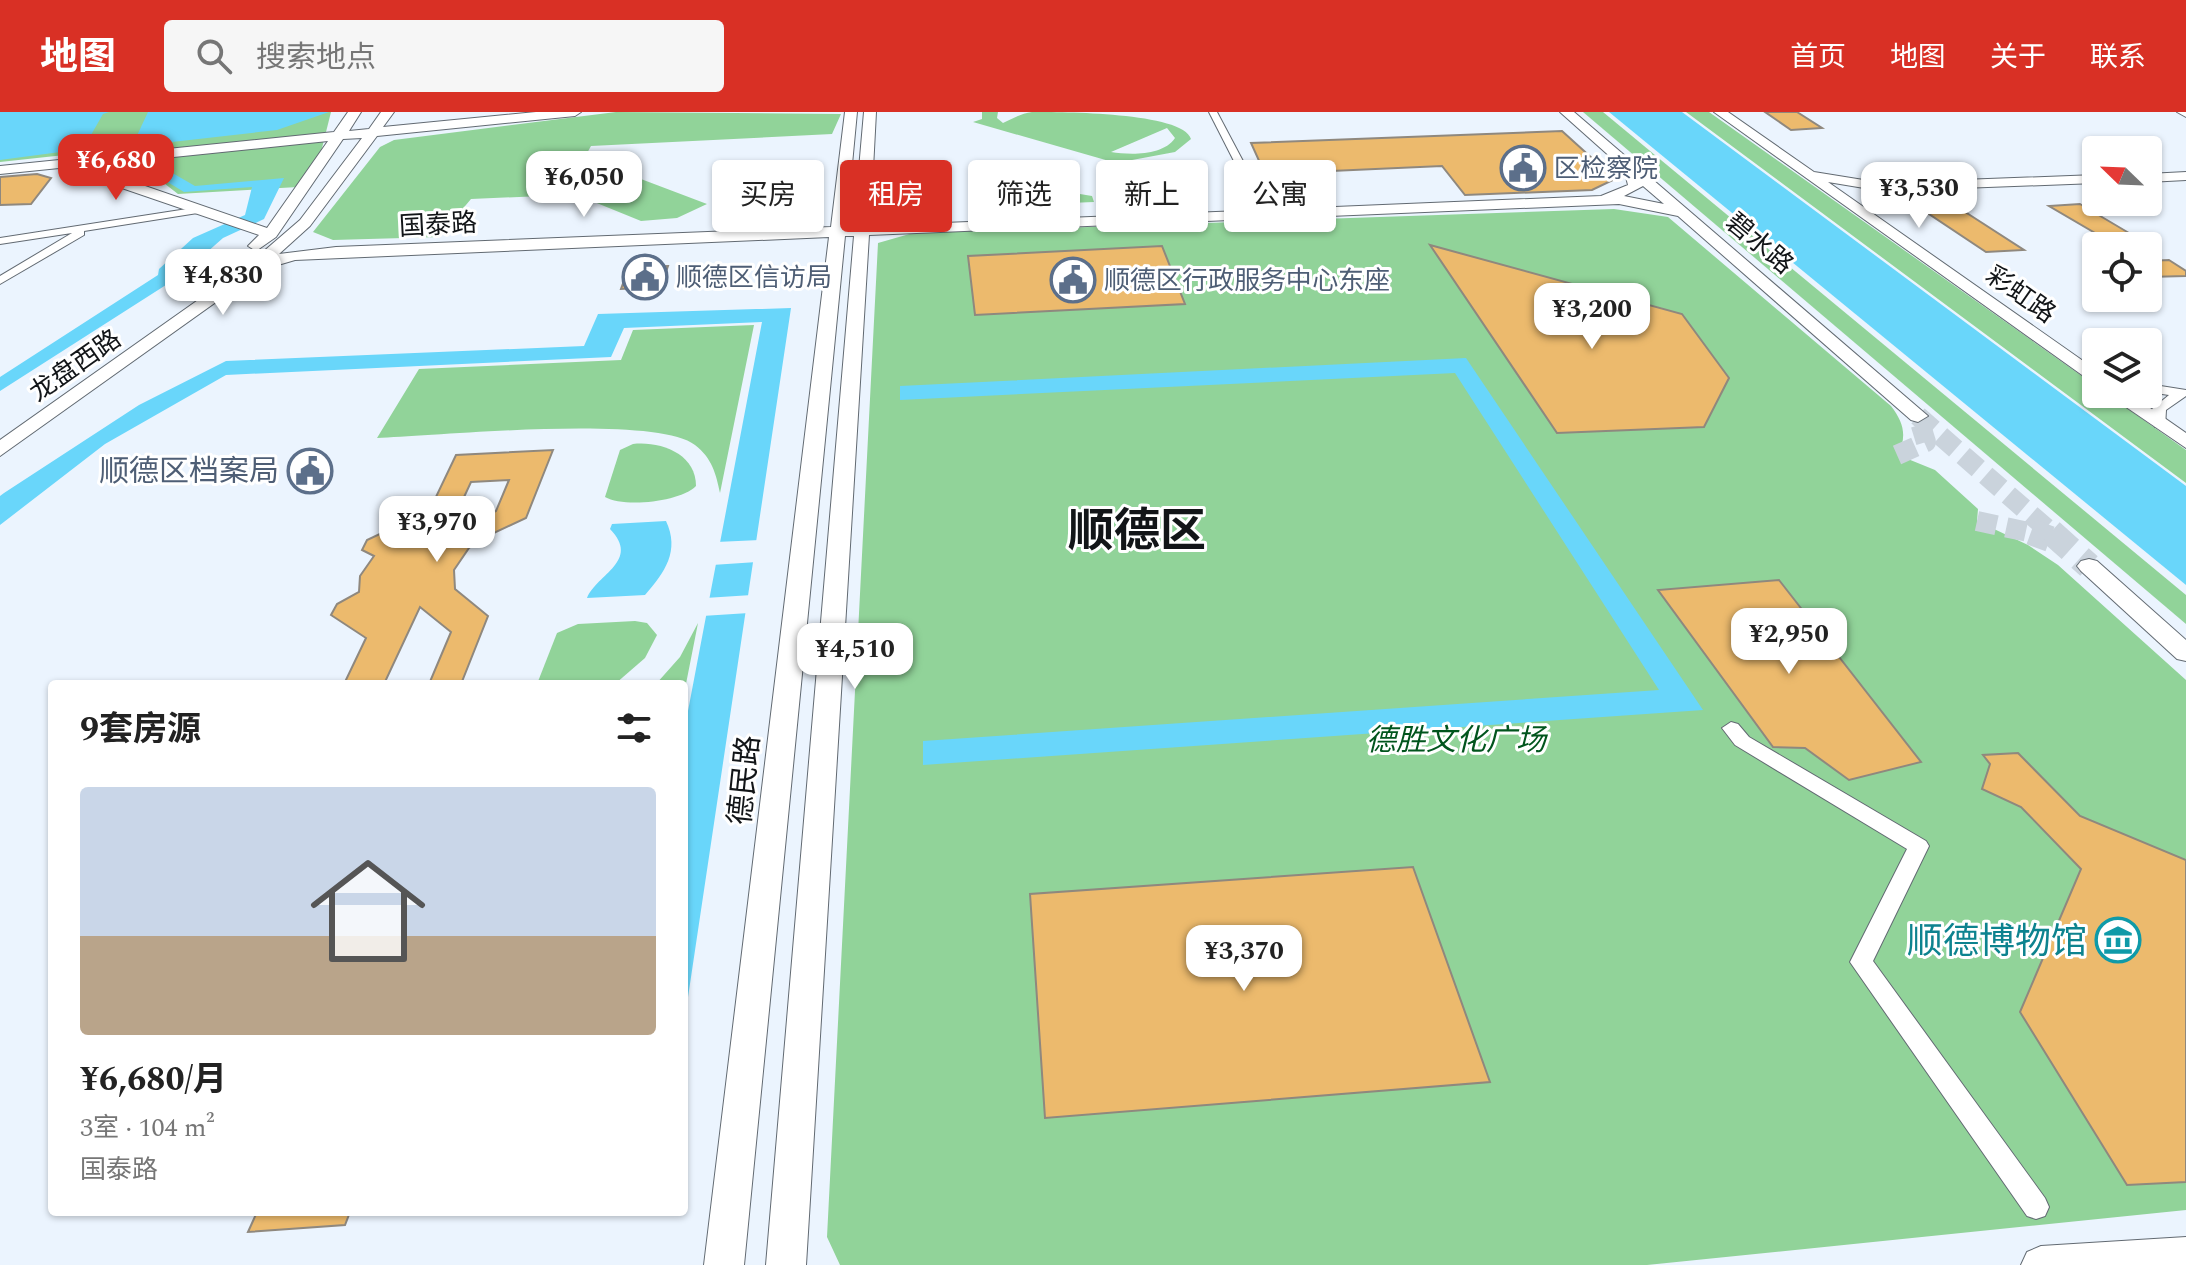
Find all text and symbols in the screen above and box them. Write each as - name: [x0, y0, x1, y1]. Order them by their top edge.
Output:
- search box: [164, 20, 724, 92]
- text: 地图: [40, 29, 116, 87]
- icon: search: [192, 34, 236, 78]
- text: 搜索地点: [256, 35, 376, 81]
- text: 首页: [1790, 36, 1846, 79]
- text: 地图: [1890, 36, 1946, 79]
- text: 关于: [1990, 36, 2046, 79]
- text: 联系: [2090, 36, 2146, 79]
- pin: ¥6,680: [51, 134, 181, 202]
- north arrow: [2082, 136, 2162, 216]
- map controls: [2082, 136, 2162, 408]
- text: ¥6,680: [76, 140, 156, 180]
- public building icon: 区检察院: [1499, 144, 1547, 192]
- place label: 区检察院: [1554, 149, 1658, 189]
- pin: ¥6,050: [519, 151, 649, 219]
- text: ¥6,050: [544, 157, 624, 197]
- chip: 买房: [712, 160, 824, 232]
- chip: 租房: [840, 160, 952, 232]
- chip: 筛选: [968, 160, 1080, 232]
- chip: 新上: [1096, 160, 1208, 232]
- chip: 公寓: [1224, 160, 1336, 232]
- pin: ¥3,530: [1854, 162, 1984, 230]
- text: ¥3,530: [1879, 168, 1959, 208]
- street label: 国泰路: [398, 203, 478, 247]
- street label: 碧水路: [1717, 203, 1802, 284]
- button: locate: [2082, 232, 2162, 312]
- pin: ¥4,830: [158, 249, 288, 317]
- public building icon: 顺德区信访局: [621, 253, 669, 301]
- text: ¥4,830: [183, 255, 263, 295]
- public building icon: 顺德区行政服务中心东座: [1049, 256, 1097, 304]
- street label: 彩虹路: [1977, 256, 2064, 334]
- place label: 顺德区信访局: [676, 258, 832, 298]
- place label: 顺德区行政服务中心东座: [1104, 261, 1390, 301]
- pin: ¥3,200: [1527, 283, 1657, 351]
- text: ¥3,200: [1552, 289, 1632, 329]
- street label: 龙盘西路: [21, 320, 130, 412]
- button: layers: [2082, 328, 2162, 408]
- public building icon: 顺德区档案局: [286, 447, 334, 495]
- place label: 顺德区档案局: [99, 449, 279, 495]
- pin: ¥3,970: [372, 496, 502, 564]
- district label: 顺德区: [1068, 497, 1206, 567]
- text: ¥3,970: [397, 502, 477, 542]
- pin: ¥2,950: [1724, 608, 1854, 676]
- text: ¥2,950: [1749, 614, 1829, 654]
- pin: ¥4,510: [790, 623, 920, 691]
- text: ¥4,510: [815, 629, 895, 669]
- text: 9套房源: [80, 704, 201, 756]
- icon: filters: [612, 706, 656, 750]
- park label: 德胜文化广场: [1366, 718, 1549, 764]
- street label: 德民路: [717, 733, 773, 827]
- icon: home: [296, 839, 440, 983]
- place label: 顺德博物馆: [1907, 915, 2087, 970]
- museum icon: 顺德博物馆: [2094, 916, 2142, 964]
- pin: ¥3,370: [1179, 925, 1309, 993]
- text: ¥3,370: [1204, 931, 1284, 971]
- text: ¥6,680/月: [80, 1054, 227, 1106]
- text: 3室 · 104 m²: [80, 1108, 215, 1148]
- text: 国泰路: [80, 1150, 158, 1190]

